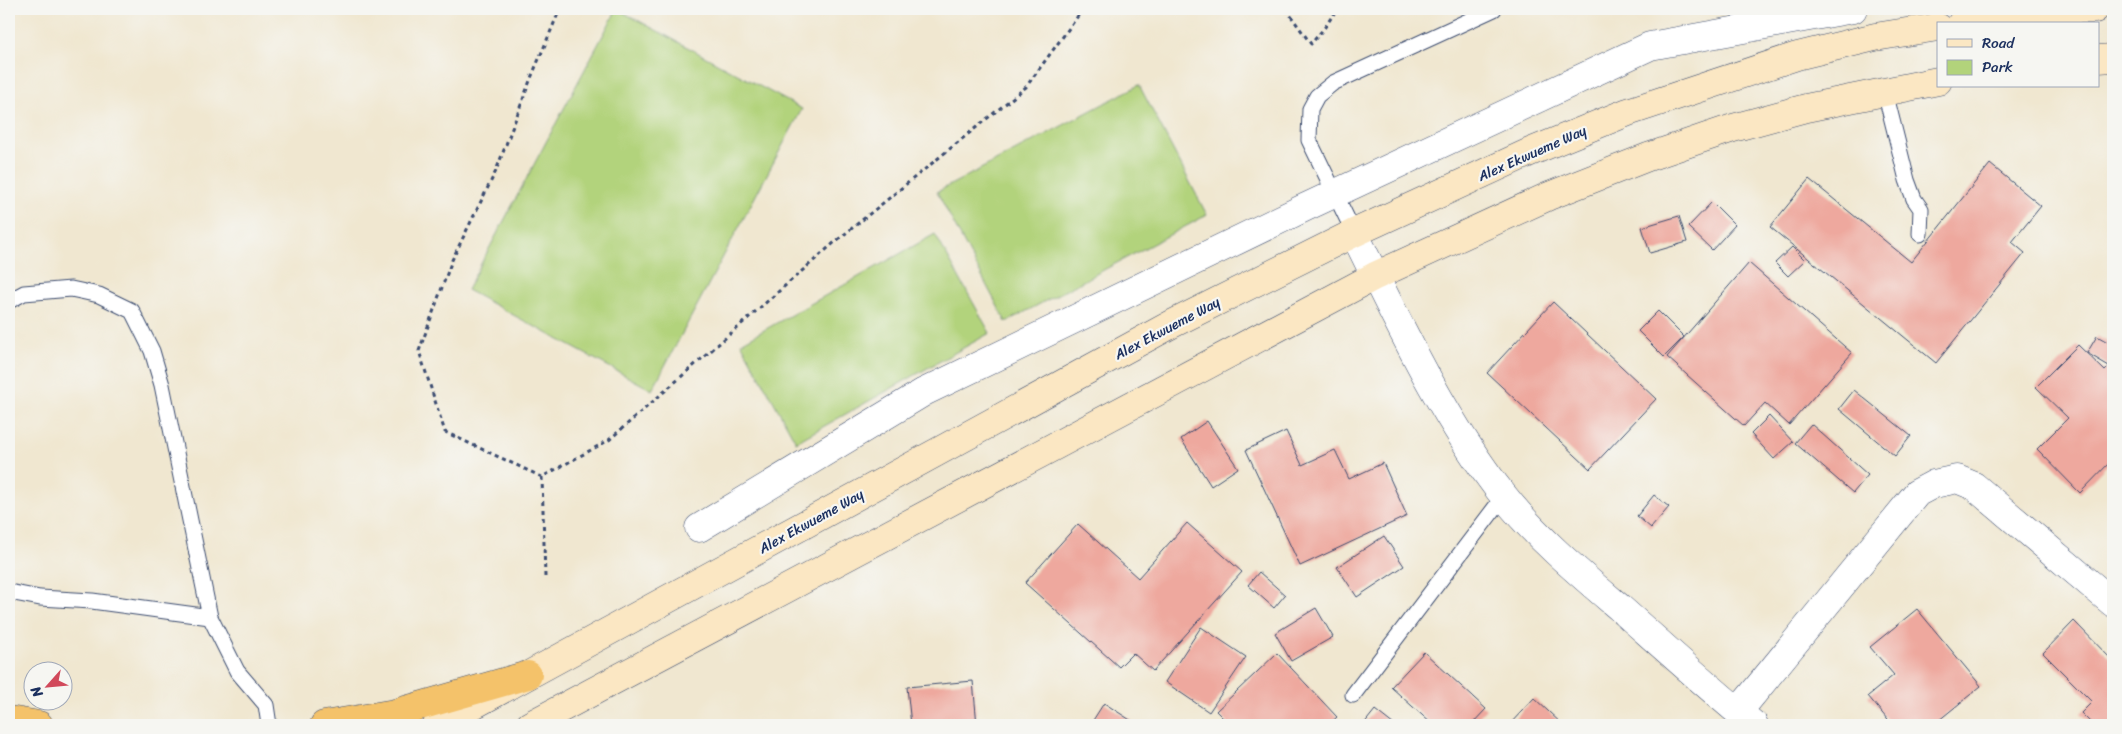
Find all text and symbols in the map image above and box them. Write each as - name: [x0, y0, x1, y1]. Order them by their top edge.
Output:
- legend: [1937, 22, 2100, 88]
- text: Road: [1982, 30, 2015, 56]
- text: Park: [1982, 54, 2013, 80]
- street label: Alex Ekwueme Way: [1473, 118, 1591, 189]
- street label: Alex Ekwueme Way: [1109, 290, 1225, 367]
- street label: Alex Ekwueme Way: [753, 482, 869, 561]
- north arrow: [22, 662, 72, 712]
- text: N: [23, 681, 51, 703]

